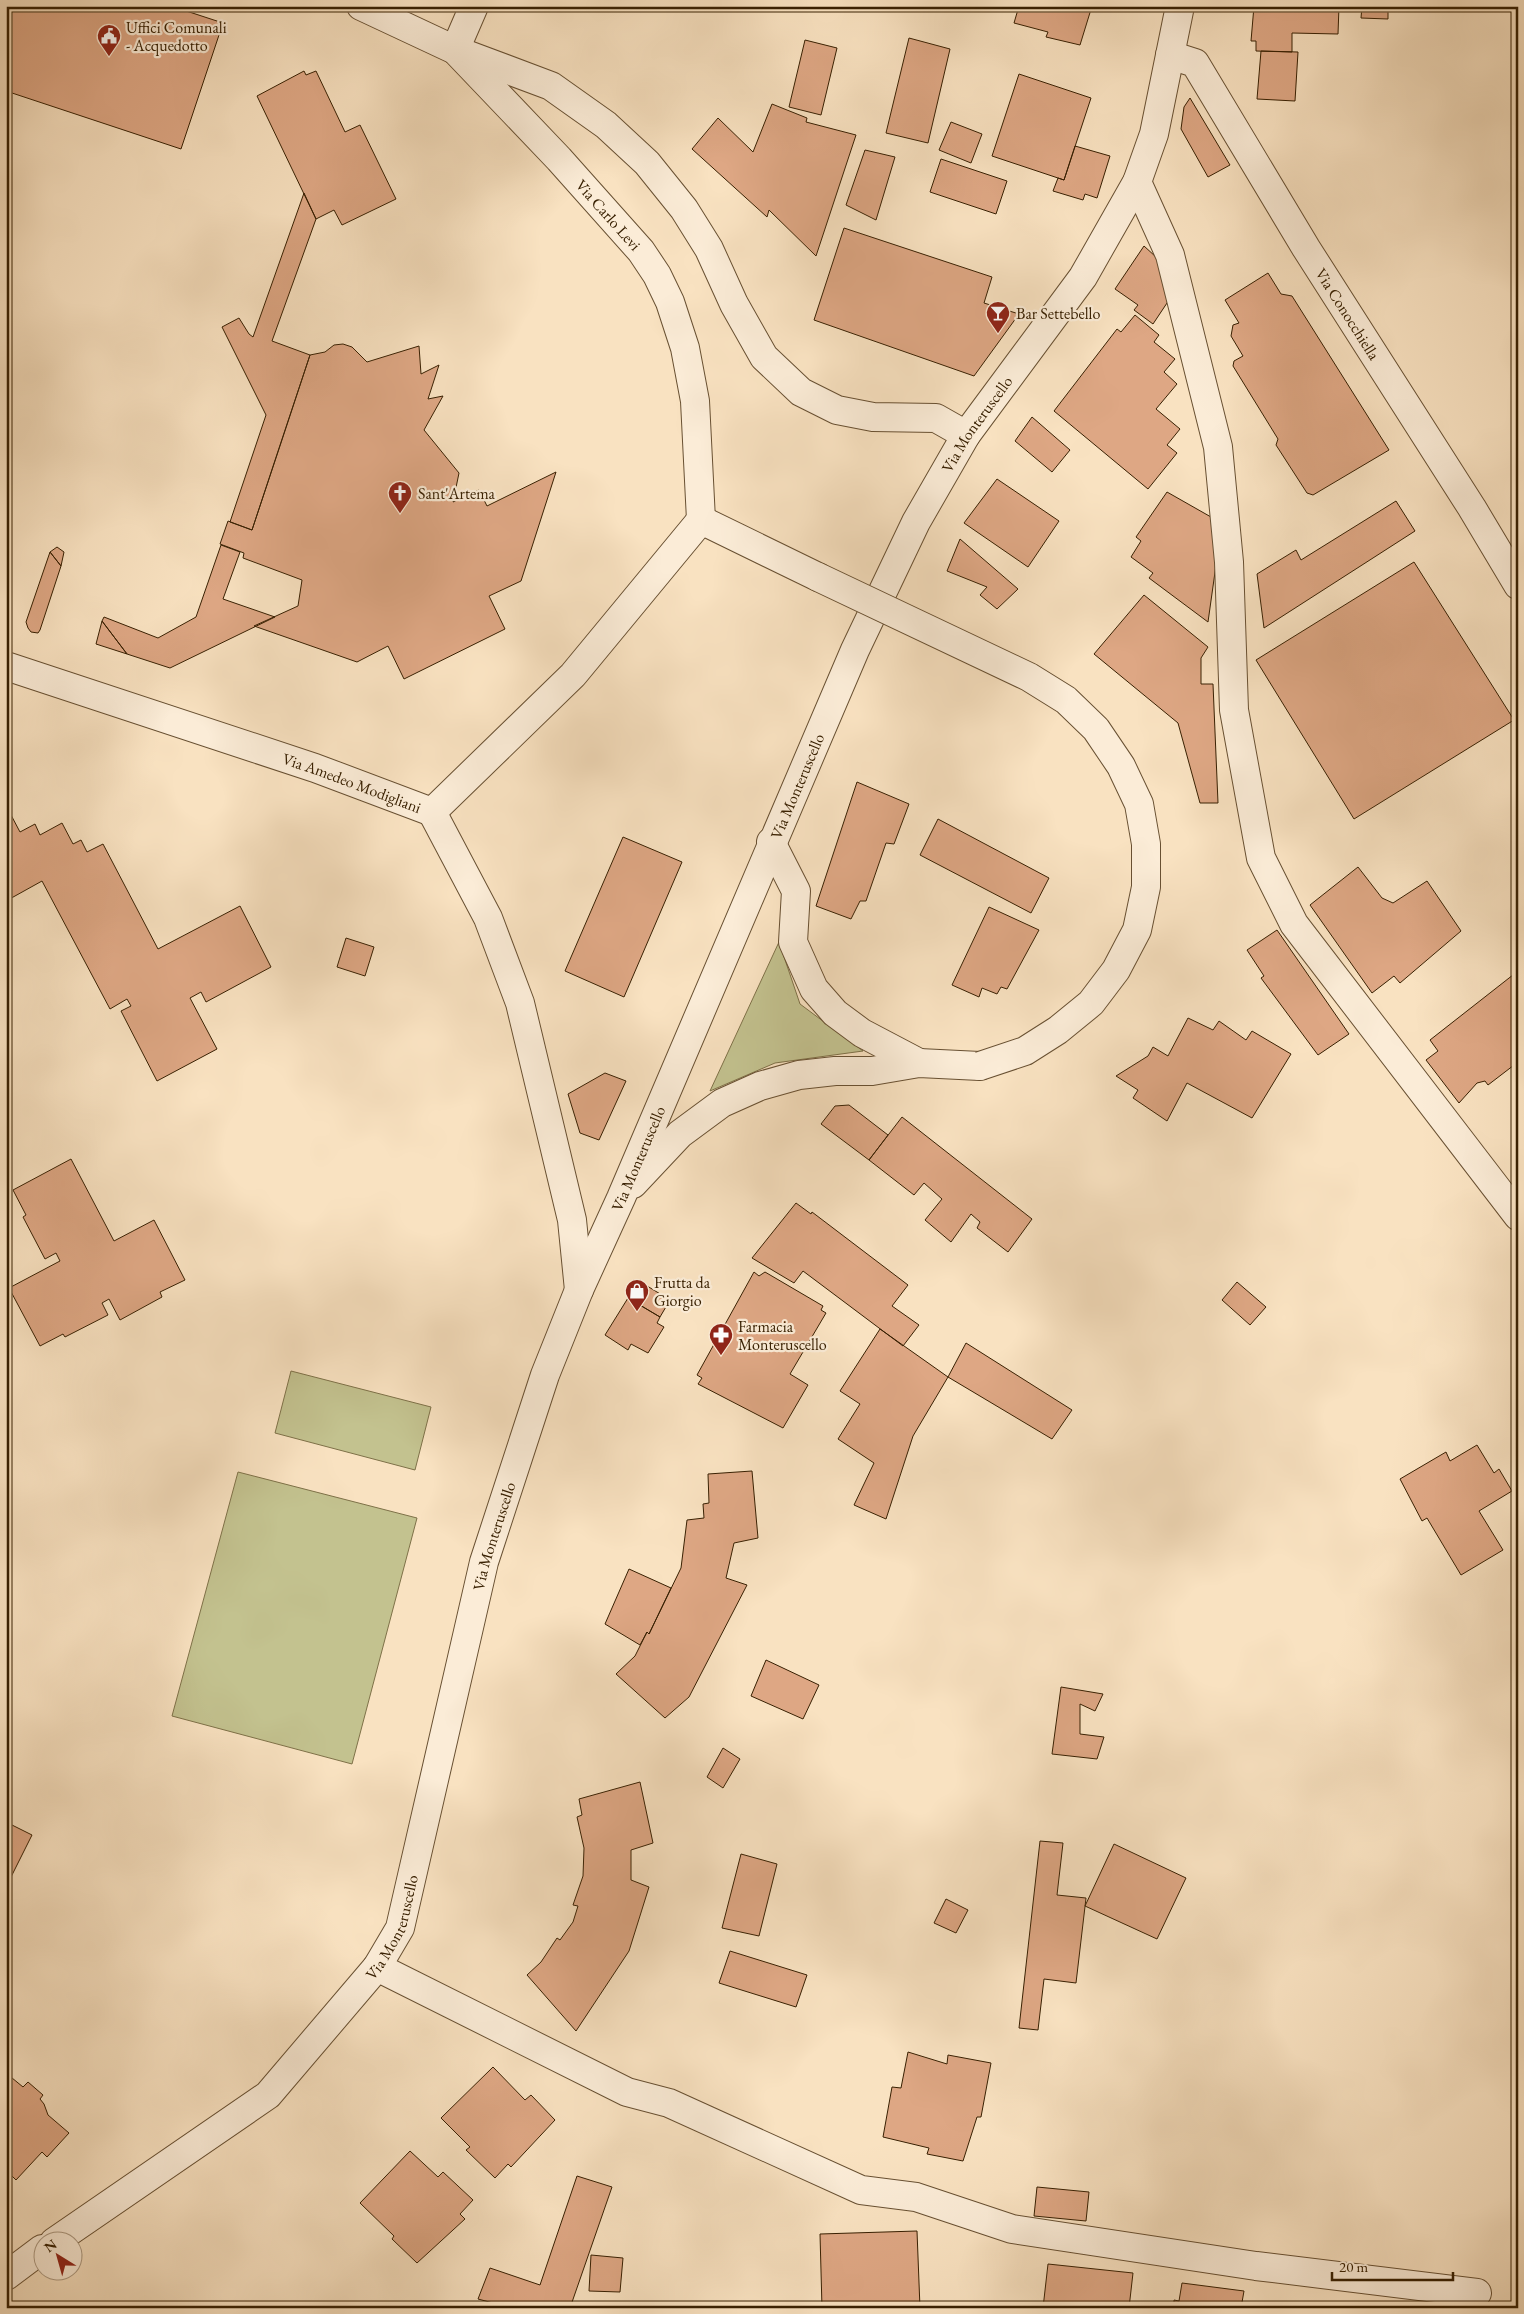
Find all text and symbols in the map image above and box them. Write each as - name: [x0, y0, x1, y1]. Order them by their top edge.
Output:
- place label: Uffici Comunali - Acquedotto: [126, 17, 227, 56]
- public building icon: Uffici Comunali - Acquedotto: [96, 23, 122, 57]
- street label: Via Carlo Levi: [571, 175, 646, 255]
- street label: Via Conocchiella: [1310, 264, 1385, 364]
- bar icon: Bar Settebello: [985, 300, 1011, 334]
- place label: Bar Settebello: [1016, 303, 1100, 324]
- street label: Via Monteruscello: [937, 372, 1017, 476]
- church icon: Sant'Artema: [387, 480, 413, 514]
- place label: Sant'Artema: [418, 483, 496, 504]
- street label: Via Monteruscello: [766, 730, 829, 842]
- street label: Via Amedeo Modigliani: [280, 748, 424, 818]
- street label: Via Monteruscello: [606, 1103, 670, 1215]
- place label: Frutta da Giorgio: [654, 1272, 711, 1311]
- shop icon: Frutta da Giorgio: [624, 1278, 650, 1312]
- place label: Farmacia Monteruscello: [738, 1316, 827, 1355]
- pharmacy icon: Farmacia Monteruscello: [708, 1322, 734, 1356]
- street label: Via Monteruscello: [468, 1479, 520, 1593]
- street label: Via Monteruscello: [361, 1873, 423, 1984]
- north arrow: [32, 2232, 82, 2282]
- text: N: [40, 2235, 61, 2256]
- scale bar: [1332, 2249, 1453, 2281]
- text: 20 m: [1339, 2257, 1368, 2276]

